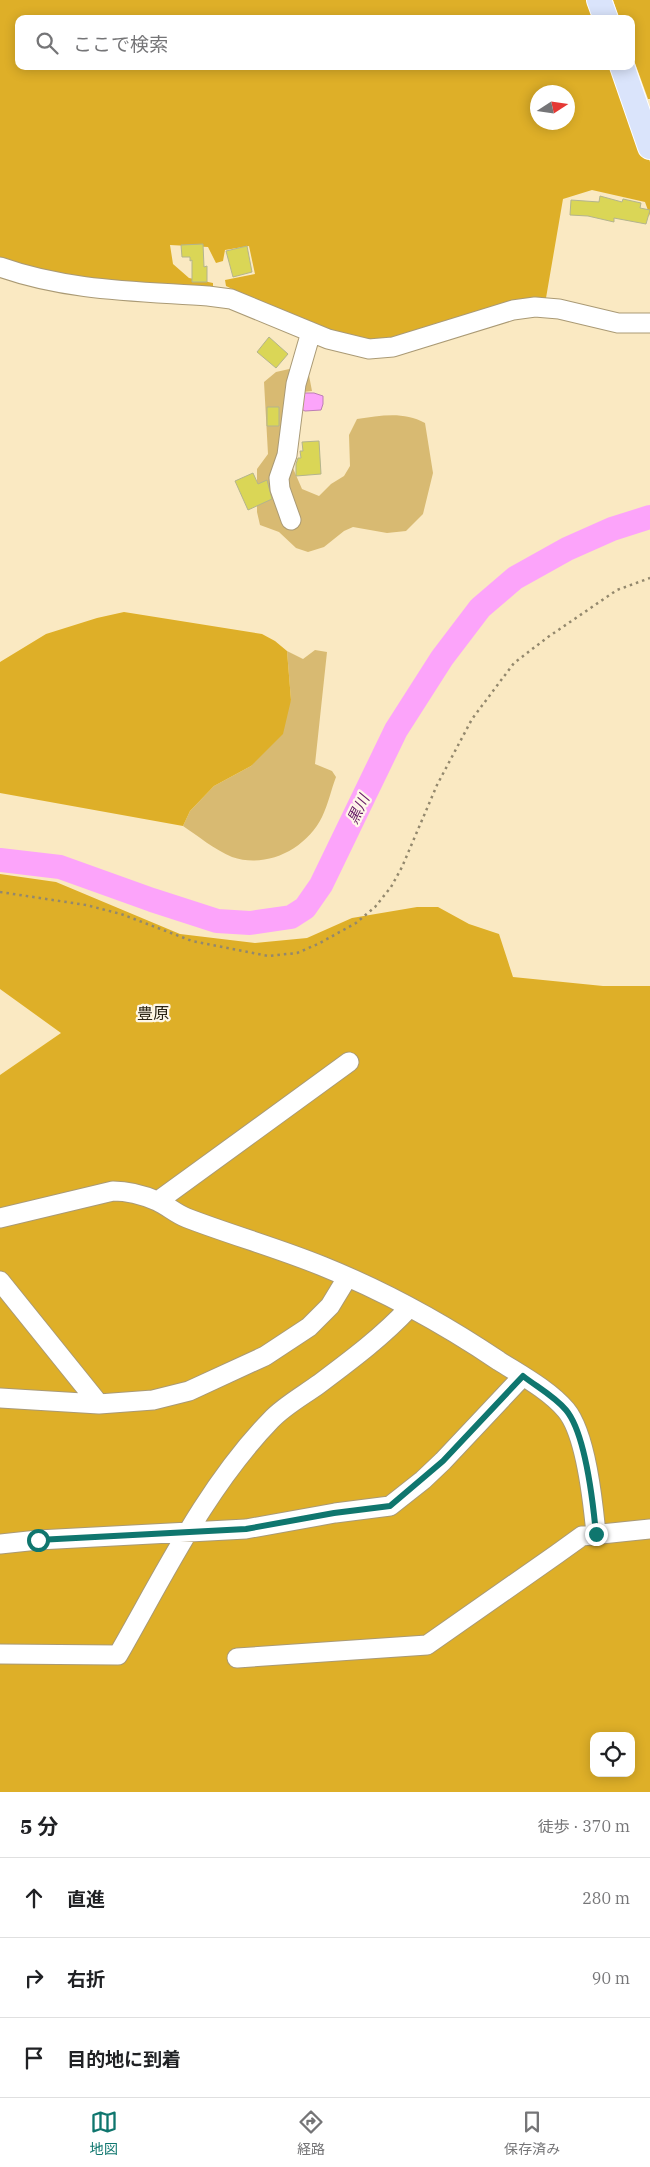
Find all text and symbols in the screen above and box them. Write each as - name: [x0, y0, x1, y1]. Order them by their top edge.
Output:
- search box: [15, 15, 635, 70]
- icon: search: [33, 29, 61, 57]
- text: ここで検索: [73, 32, 168, 56]
- north arrow: [530, 85, 575, 130]
- water label: 黒川: [343, 790, 374, 827]
- district label: 豊原: [137, 1003, 169, 1023]
- route end: [585, 1523, 608, 1546]
- route start: [27, 1529, 50, 1552]
- map controls: [590, 1732, 635, 1777]
- button: locate: [590, 1732, 635, 1777]
- text: 5 分: [20, 1812, 58, 1840]
- text: 徒歩 · 370 m: [538, 1816, 630, 1836]
- icon: ahead: [20, 1884, 48, 1912]
- text: 直進: [67, 1887, 105, 1911]
- text: 280 m: [582, 1888, 630, 1908]
- icon: right: [20, 1964, 48, 1992]
- text: 右折: [67, 1967, 105, 1991]
- text: 90 m: [592, 1968, 630, 1988]
- icon: arrive: [20, 2044, 48, 2072]
- text: 目的地に到着: [67, 2047, 181, 2071]
- tab: 地図: [90, 2108, 118, 2158]
- tab: 経路: [297, 2108, 325, 2158]
- tab: 保存済み: [504, 2108, 560, 2158]

